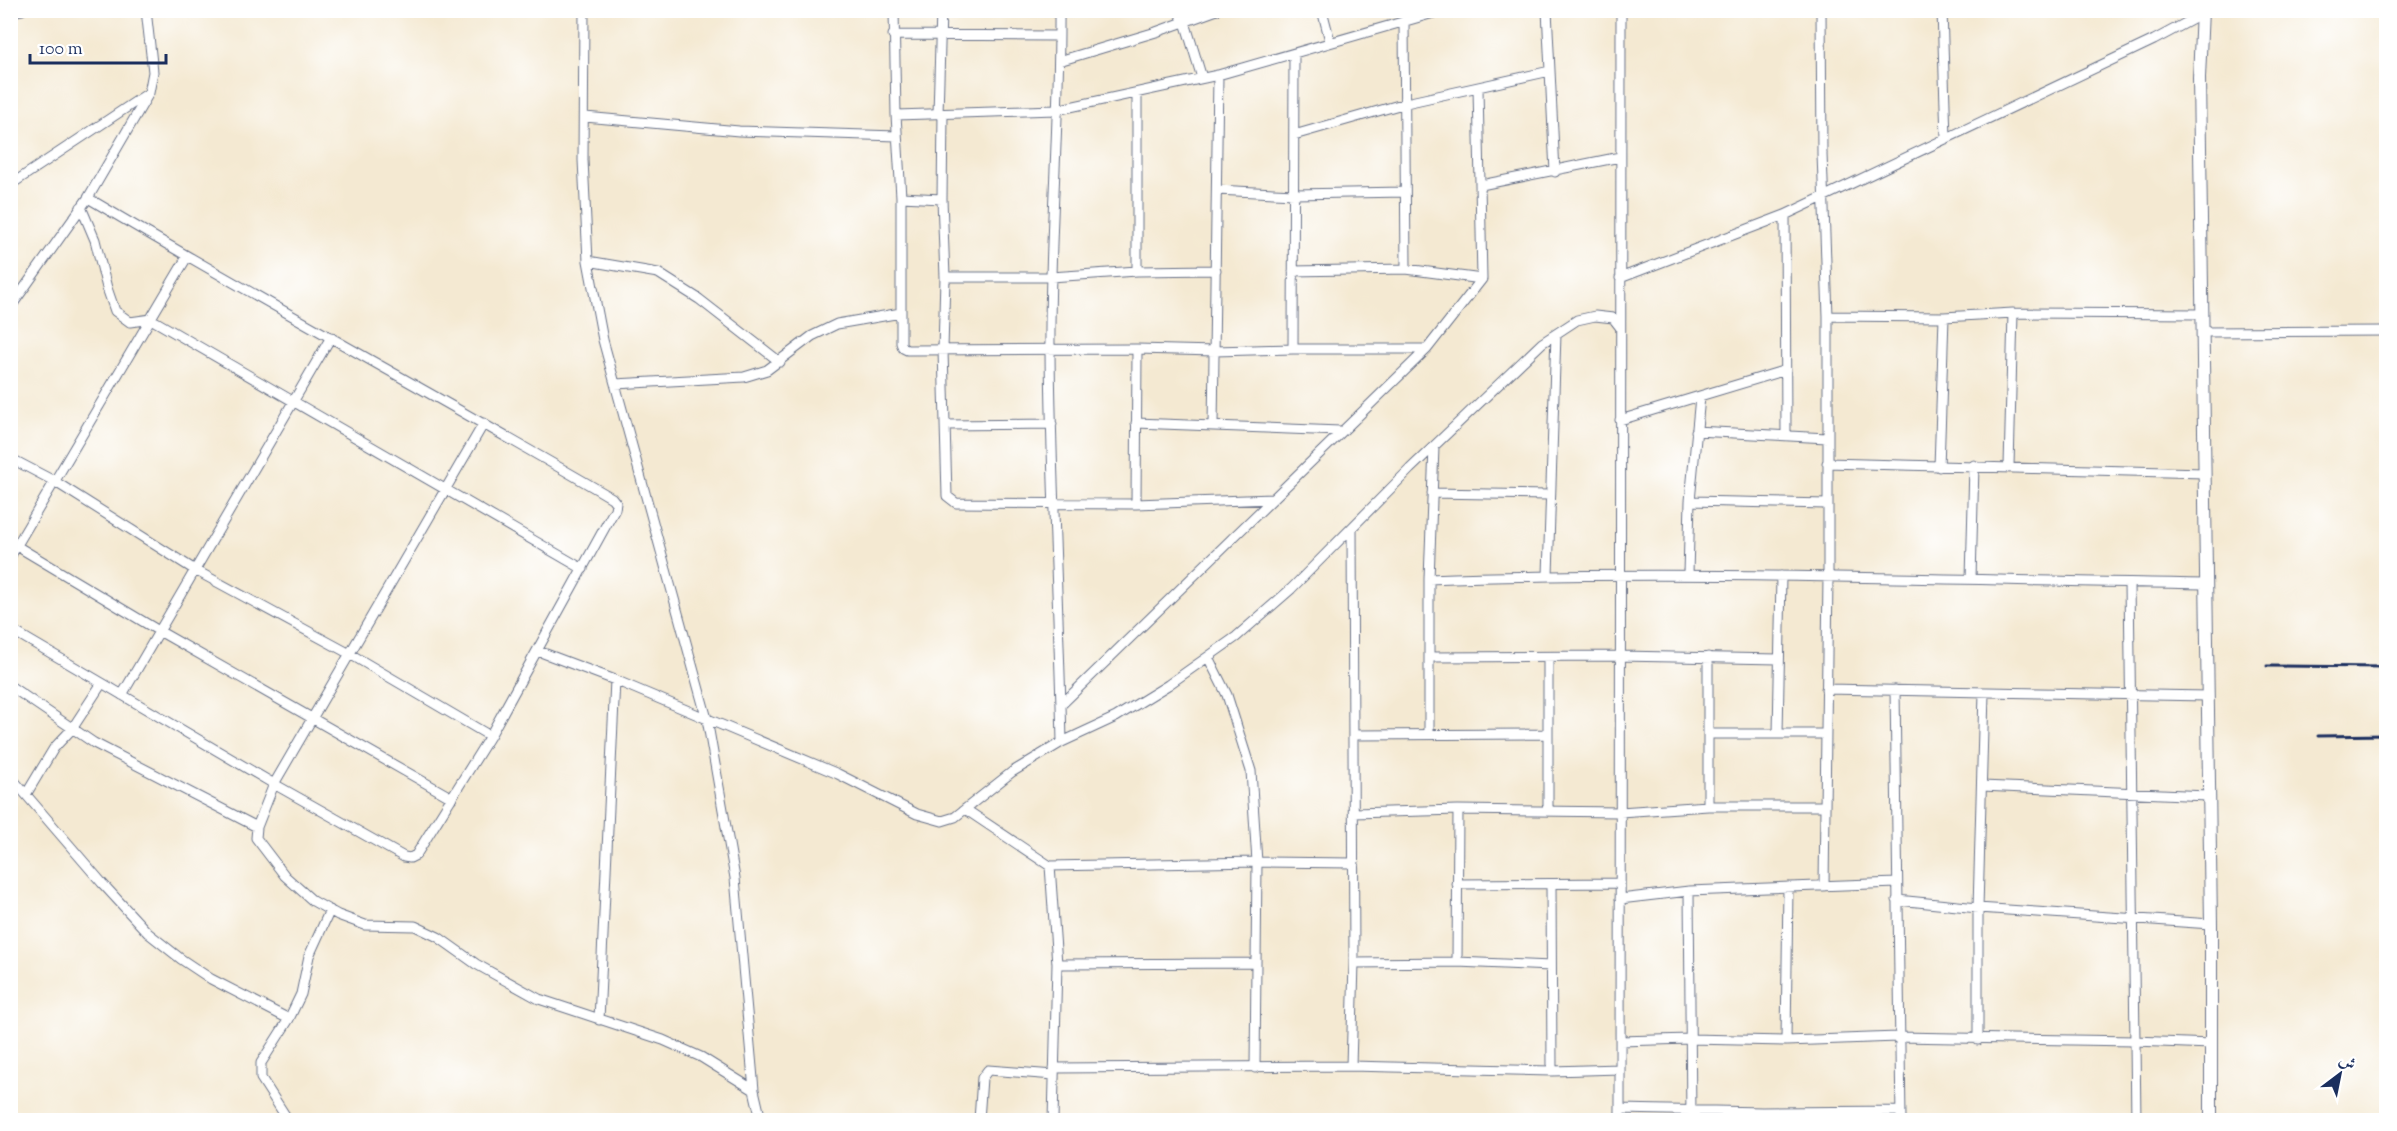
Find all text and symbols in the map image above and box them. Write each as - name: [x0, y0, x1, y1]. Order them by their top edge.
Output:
- scale bar: [30, 27, 166, 65]
- text: 100 m: [39, 37, 83, 63]
- north arrow: [2310, 1044, 2370, 1104]
- text: ش: [2334, 1049, 2359, 1077]

